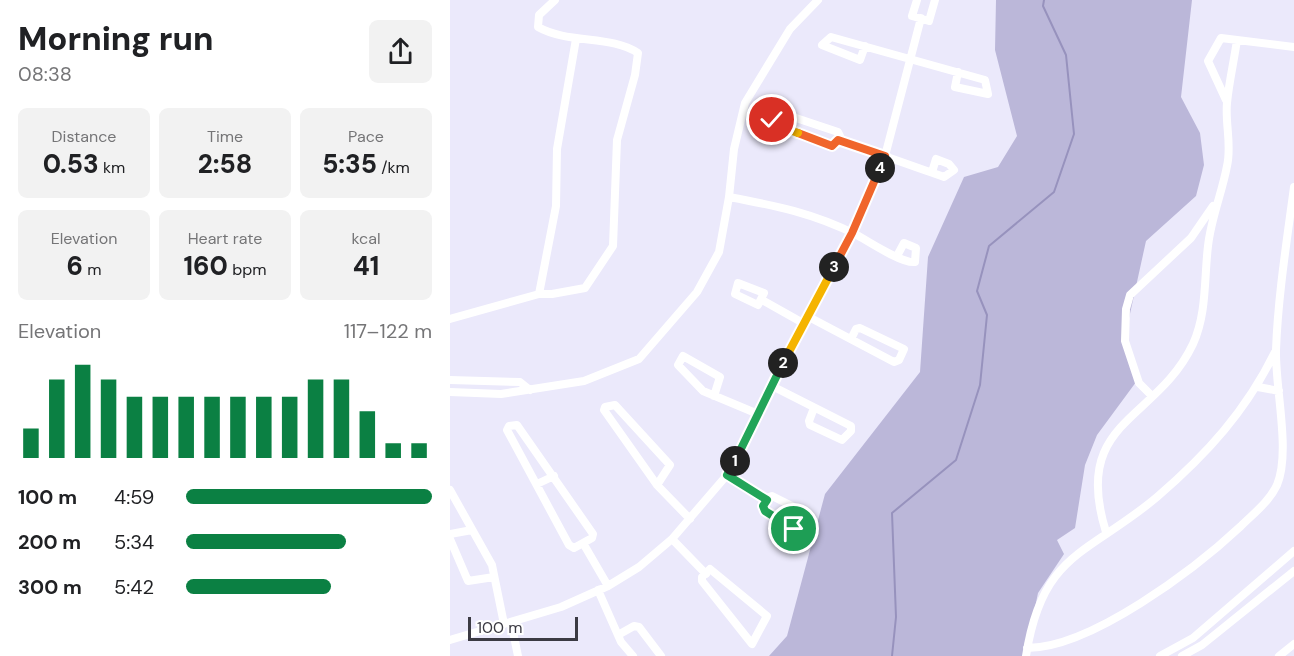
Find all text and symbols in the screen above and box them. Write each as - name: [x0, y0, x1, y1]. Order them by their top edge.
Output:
- text: Morning run: [18, 17, 213, 60]
- button: share: [369, 20, 432, 83]
- text: 08:38: [18, 61, 72, 87]
- pin: [746, 94, 797, 145]
- icon: check: [755, 103, 788, 136]
- text: Distance: [52, 126, 116, 147]
- text: Time: [207, 126, 243, 147]
- text: Pace: [348, 126, 384, 147]
- text: 0.53: [43, 147, 99, 181]
- text: 2:58: [198, 147, 252, 181]
- text: 5:35: [322, 147, 377, 181]
- pin: 4: [865, 153, 895, 183]
- text: km: [99, 157, 125, 178]
- text: /km: [377, 157, 410, 178]
- text: 4: [875, 157, 885, 178]
- text: Elevation: [51, 228, 117, 249]
- text: Heart rate: [188, 228, 262, 249]
- text: kcal: [352, 228, 380, 249]
- text: 6: [66, 249, 83, 283]
- text: 160: [183, 249, 228, 283]
- text: 41: [353, 249, 379, 283]
- pin: 3: [819, 252, 849, 282]
- text: 3: [829, 256, 839, 277]
- text: m: [83, 259, 102, 280]
- text: bpm: [228, 259, 267, 280]
- text: Elevation: [18, 318, 101, 344]
- text: 117–122 m: [344, 318, 432, 344]
- pin: 2: [768, 348, 798, 378]
- text: 2: [778, 352, 788, 373]
- pin: 1: [720, 446, 750, 476]
- text: 1: [732, 450, 738, 471]
- text: 100 m: [18, 484, 77, 510]
- text: 4:59: [114, 484, 154, 510]
- pin: [768, 503, 819, 554]
- icon: arrive: [777, 512, 810, 545]
- text: 200 m: [18, 529, 81, 555]
- text: 5:34: [114, 529, 154, 555]
- text: 300 m: [18, 574, 82, 600]
- text: 5:42: [114, 574, 154, 600]
- scale bar: [468, 614, 578, 642]
- text: 100 m: [477, 617, 522, 638]

